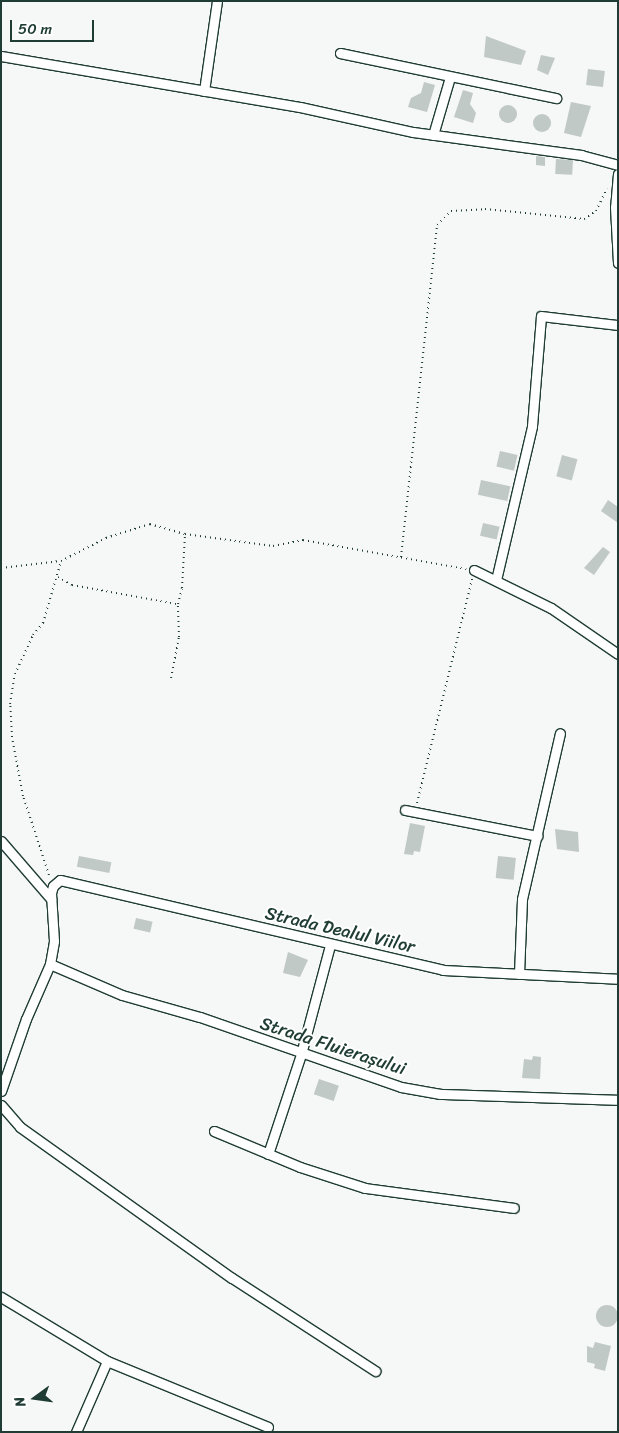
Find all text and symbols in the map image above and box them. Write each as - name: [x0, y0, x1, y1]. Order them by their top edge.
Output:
- scale bar: [12, 10, 96, 42]
- text: 50 m: [18, 16, 52, 42]
- street label: Strada Dealul Viilor: [262, 902, 418, 958]
- street label: Strada Fluierașului: [258, 1012, 408, 1080]
- north arrow: [10, 1373, 60, 1423]
- text: N: [7, 1394, 33, 1409]

